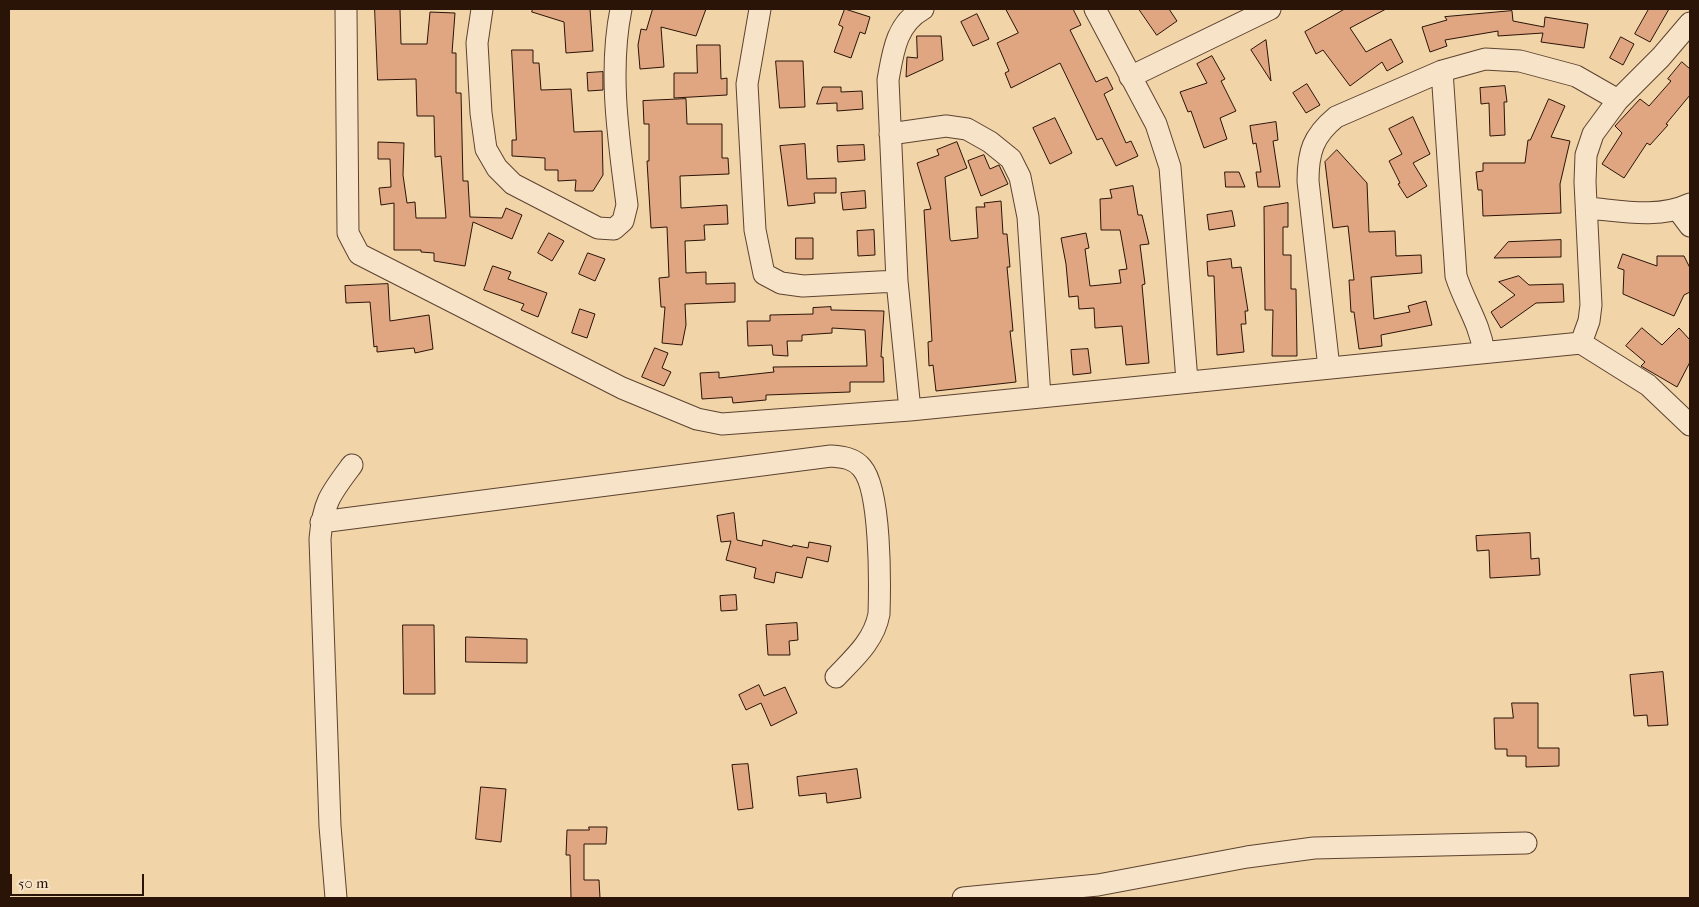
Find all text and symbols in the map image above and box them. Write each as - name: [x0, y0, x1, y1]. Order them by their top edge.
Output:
- scale bar: [12, 864, 146, 896]
- text: 50 m: [18, 874, 48, 892]

